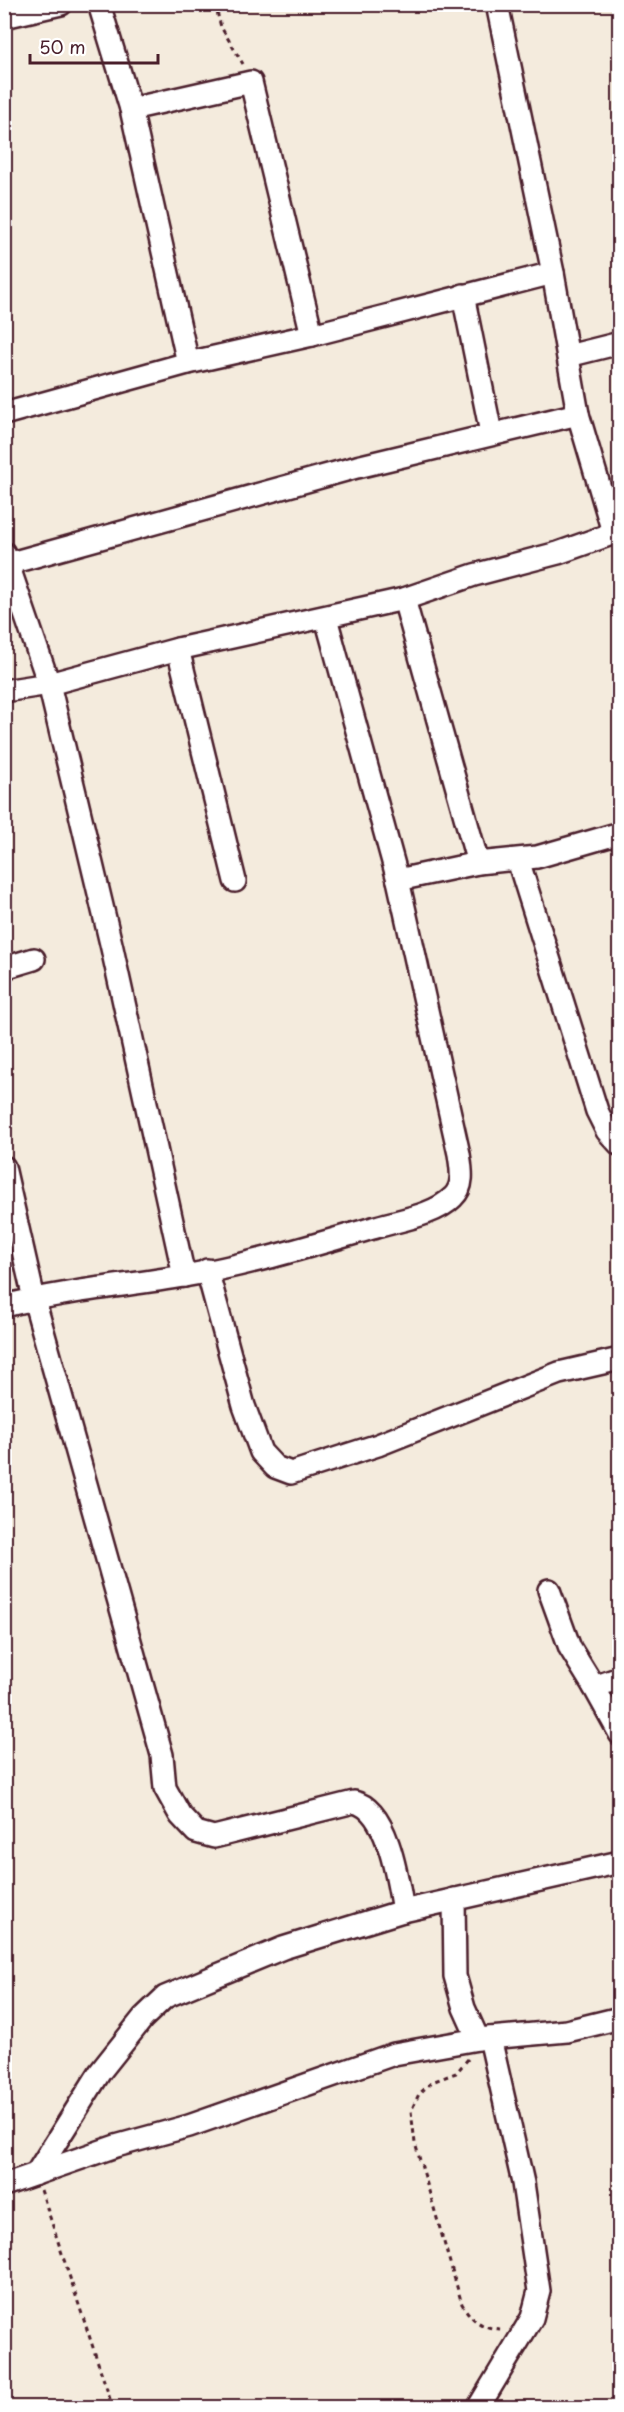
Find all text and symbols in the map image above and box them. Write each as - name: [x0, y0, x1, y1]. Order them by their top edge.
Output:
- scale bar: [30, 27, 158, 65]
- text: 50 m: [39, 33, 86, 60]

